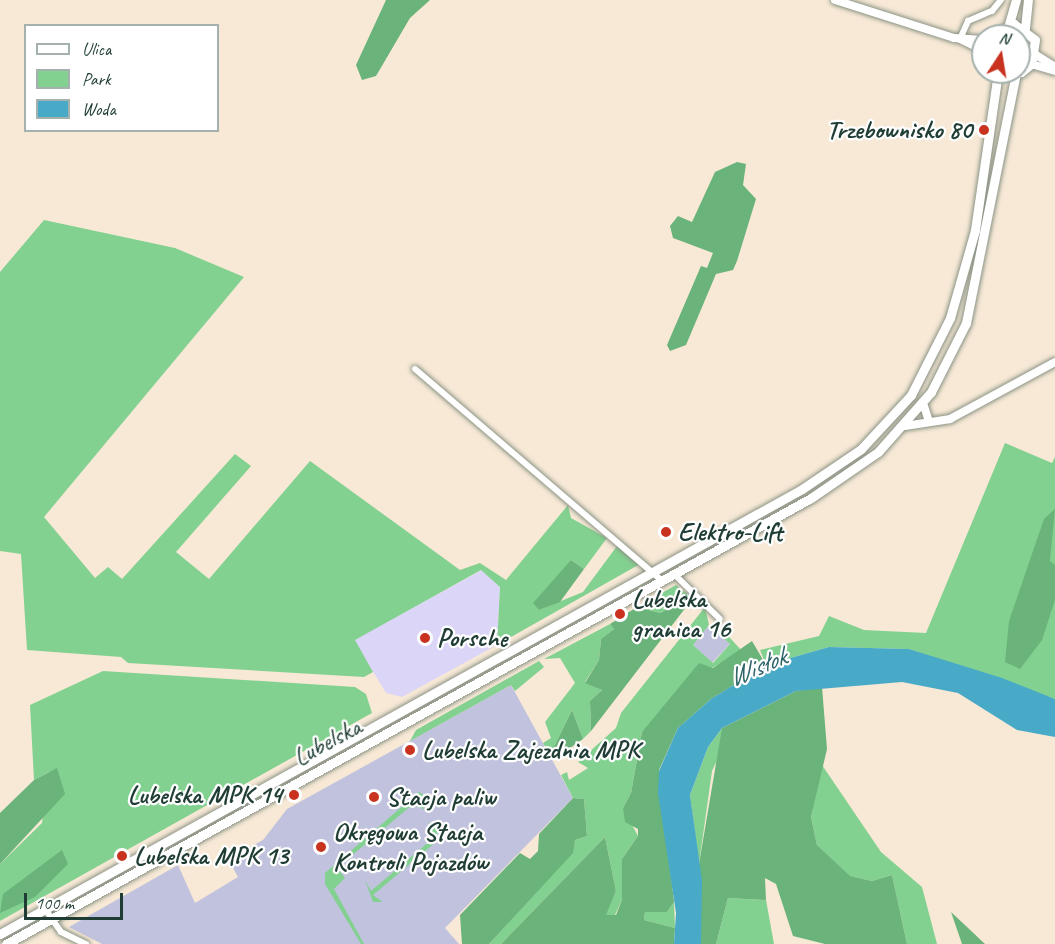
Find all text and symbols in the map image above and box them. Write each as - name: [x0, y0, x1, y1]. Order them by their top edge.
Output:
- legend: [24, 24, 219, 132]
- north arrow: [971, 24, 1031, 84]
- text: N: [997, 28, 1011, 49]
- text: Ulica: [82, 38, 111, 60]
- text: Park: [82, 68, 111, 90]
- text: Woda: [82, 98, 116, 120]
- place label: Trzebownisko 80: [826, 114, 972, 146]
- marker: Trzebownisko 80: [977, 123, 991, 137]
- place label: Elektro-Lift: [678, 516, 782, 548]
- marker: Elektro-Lift: [659, 525, 673, 539]
- place label: Lubelska granica 16: [632, 583, 730, 644]
- marker: Lubelska granica 16: [613, 607, 627, 621]
- place label: Porsche: [437, 622, 507, 654]
- marker: Porsche: [418, 631, 432, 645]
- water label: Wisłok: [723, 640, 791, 694]
- street label: Lubelska: [288, 711, 366, 773]
- place label: Lubelska Zajezdnia MPK: [422, 734, 639, 766]
- marker: Lubelska Zajezdnia MPK: [403, 743, 417, 757]
- place label: Lubelska MPK 14: [128, 779, 282, 811]
- place label: Stacja paliw: [386, 781, 496, 813]
- marker: Lubelska MPK 14: [287, 788, 301, 802]
- marker: Stacja paliw: [367, 790, 381, 804]
- place label: Okręgowa Stacja Kontroli Pojazdów: [333, 816, 488, 878]
- place label: Lubelska MPK 13: [134, 840, 288, 872]
- marker: Okręgowa Stacja Kontroli Pojazdów: [314, 840, 328, 854]
- marker: Lubelska MPK 13: [115, 849, 129, 863]
- scale bar: [27, 881, 126, 919]
- text: 100 m: [35, 892, 74, 914]

